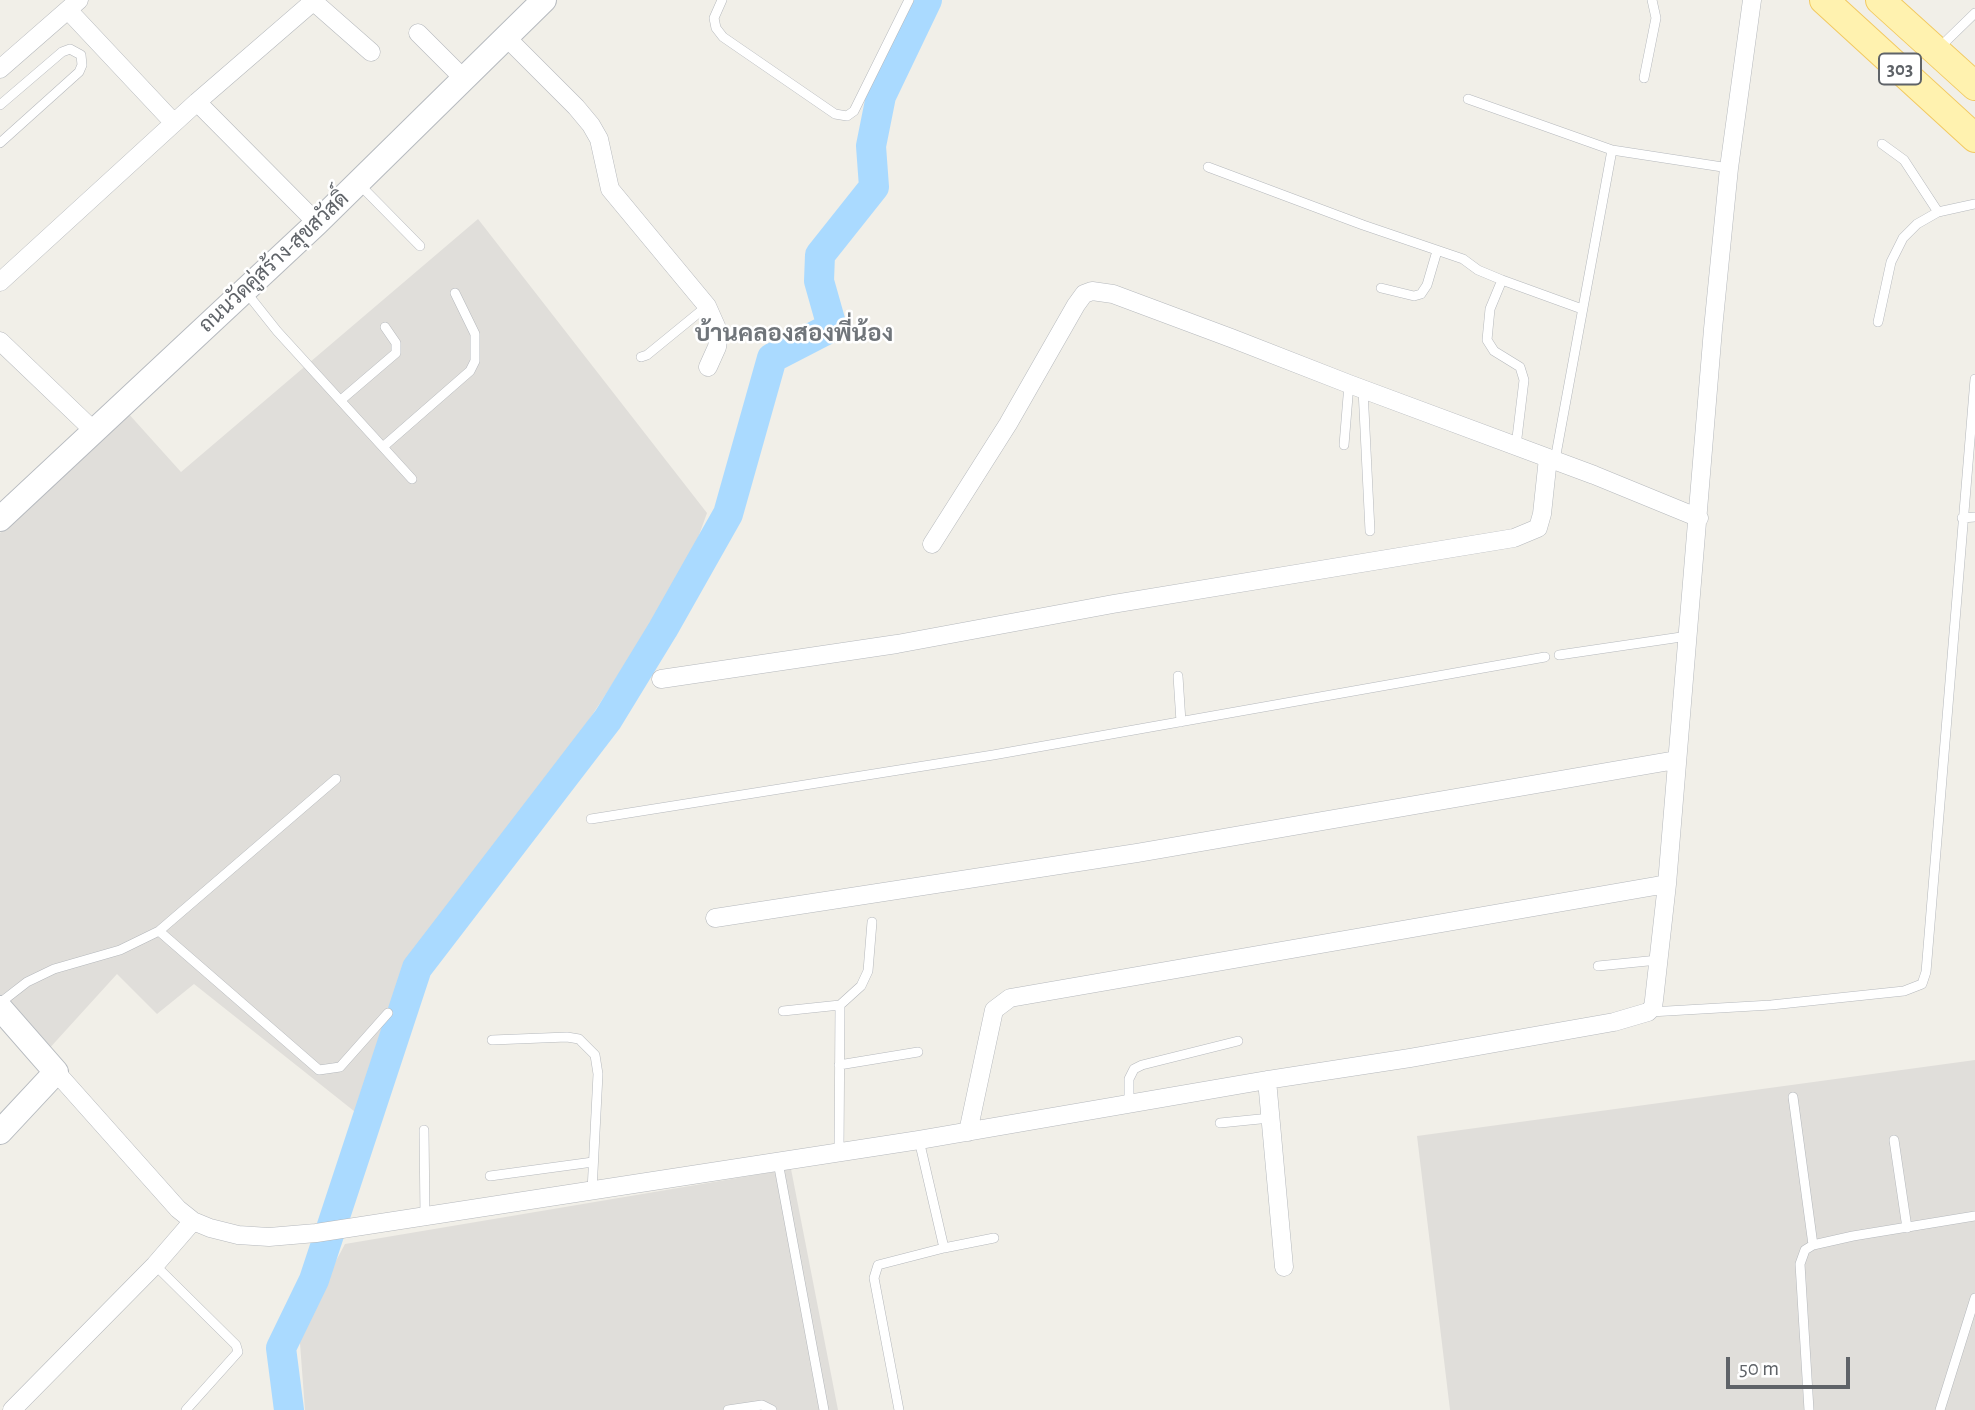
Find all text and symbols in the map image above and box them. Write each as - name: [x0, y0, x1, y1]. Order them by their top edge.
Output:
- road number: 303: [1879, 54, 1921, 85]
- street label: ถนนวัดคู่สร้าง-สุขสวัสดิ์: [194, 186, 354, 338]
- district label: บ้านคลองสองพี่น้อง: [695, 320, 893, 348]
- scale bar: [1730, 1344, 1854, 1388]
- text: 50 m: [1739, 1358, 1779, 1379]

